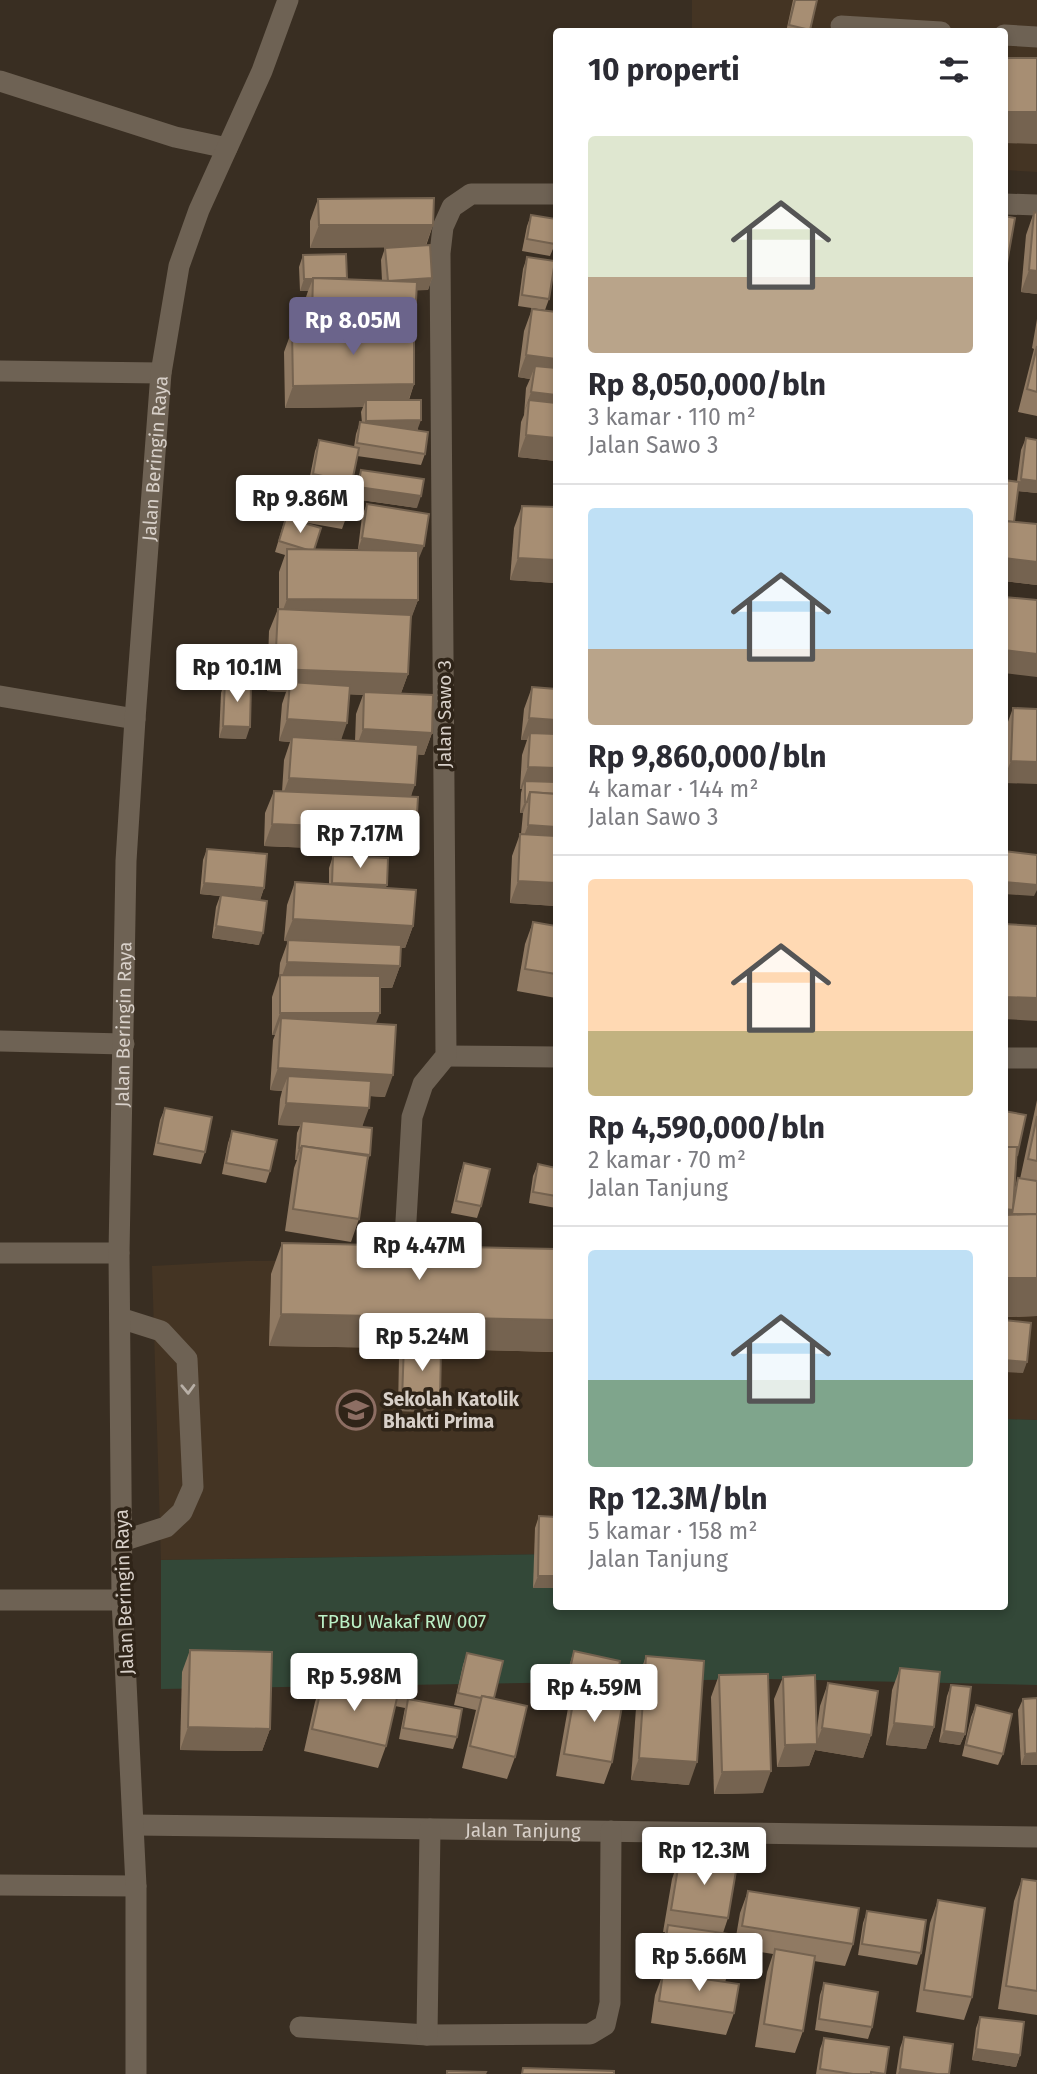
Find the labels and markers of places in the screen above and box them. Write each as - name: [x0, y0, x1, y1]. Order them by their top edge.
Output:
- pin: Rp 8.05M: [281, 298, 425, 357]
- pin: Rp 9.86M: [228, 476, 372, 535]
- pin: Rp 10.1M: [165, 644, 309, 704]
- pin: Rp 7.17M: [288, 810, 432, 870]
- pin: Rp 4.47M: [347, 1222, 491, 1282]
- pin: Rp 5.24M: [350, 1314, 494, 1373]
- place label: Sekolah Katolik Bhakti Prima: [383, 1388, 519, 1433]
- school or university icon: Sekolah Katolik Bhakti Prima: [335, 1389, 377, 1431]
- pin: Rp 5.98M: [282, 1654, 426, 1713]
- pin: Rp 4.59M: [522, 1664, 666, 1724]
- pin: Rp 12.3M: [632, 1828, 776, 1887]
- pin: Rp 5.66M: [627, 1934, 771, 1993]

